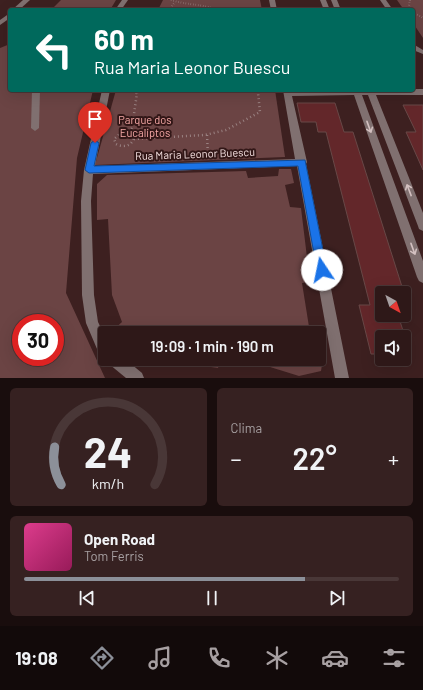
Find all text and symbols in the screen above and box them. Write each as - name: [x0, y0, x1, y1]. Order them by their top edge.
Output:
- text: 60 m: [94, 22, 154, 56]
- icon: left: [28, 24, 80, 76]
- text: Rua Maria Leonor Buescu: [94, 56, 290, 78]
- pin: [78, 102, 112, 143]
- icon: arrive: [84, 108, 106, 130]
- park label: Parque dos Eucaliptos: [118, 113, 172, 139]
- one-way arrow: [366, 120, 374, 132]
- street label: Rua Maria Leonor Buescu: [135, 145, 255, 162]
- one-way arrow: [404, 184, 412, 196]
- one-way arrow: [410, 243, 417, 256]
- position arrow: [301, 249, 343, 291]
- north arrow: [375, 286, 411, 322]
- map controls: [375, 286, 411, 366]
- speed limit sign: 30: [12, 314, 64, 366]
- button: sound: [375, 330, 411, 366]
- text: 19:09 · 1 min · 190 m: [150, 337, 274, 355]
- text: Clima: [231, 420, 262, 436]
- text: 24: [84, 426, 132, 476]
- text: 22°: [293, 440, 337, 476]
- text: −: [231, 445, 242, 471]
- text: +: [388, 445, 399, 471]
- text: km/h: [92, 475, 124, 492]
- text: Open Road: [84, 530, 155, 548]
- text: Tom Ferris: [84, 548, 144, 564]
- icon: previous: [76, 587, 98, 609]
- icon: pause: [201, 587, 223, 609]
- icon: next: [326, 587, 348, 609]
- icon: directions: [88, 644, 116, 672]
- icon: music: [146, 644, 174, 672]
- icon: phone: [205, 644, 233, 672]
- icon: climate: [263, 644, 291, 672]
- icon: car: [321, 644, 349, 672]
- icon: filters: [380, 644, 408, 672]
- text: 19:08: [15, 647, 58, 669]

